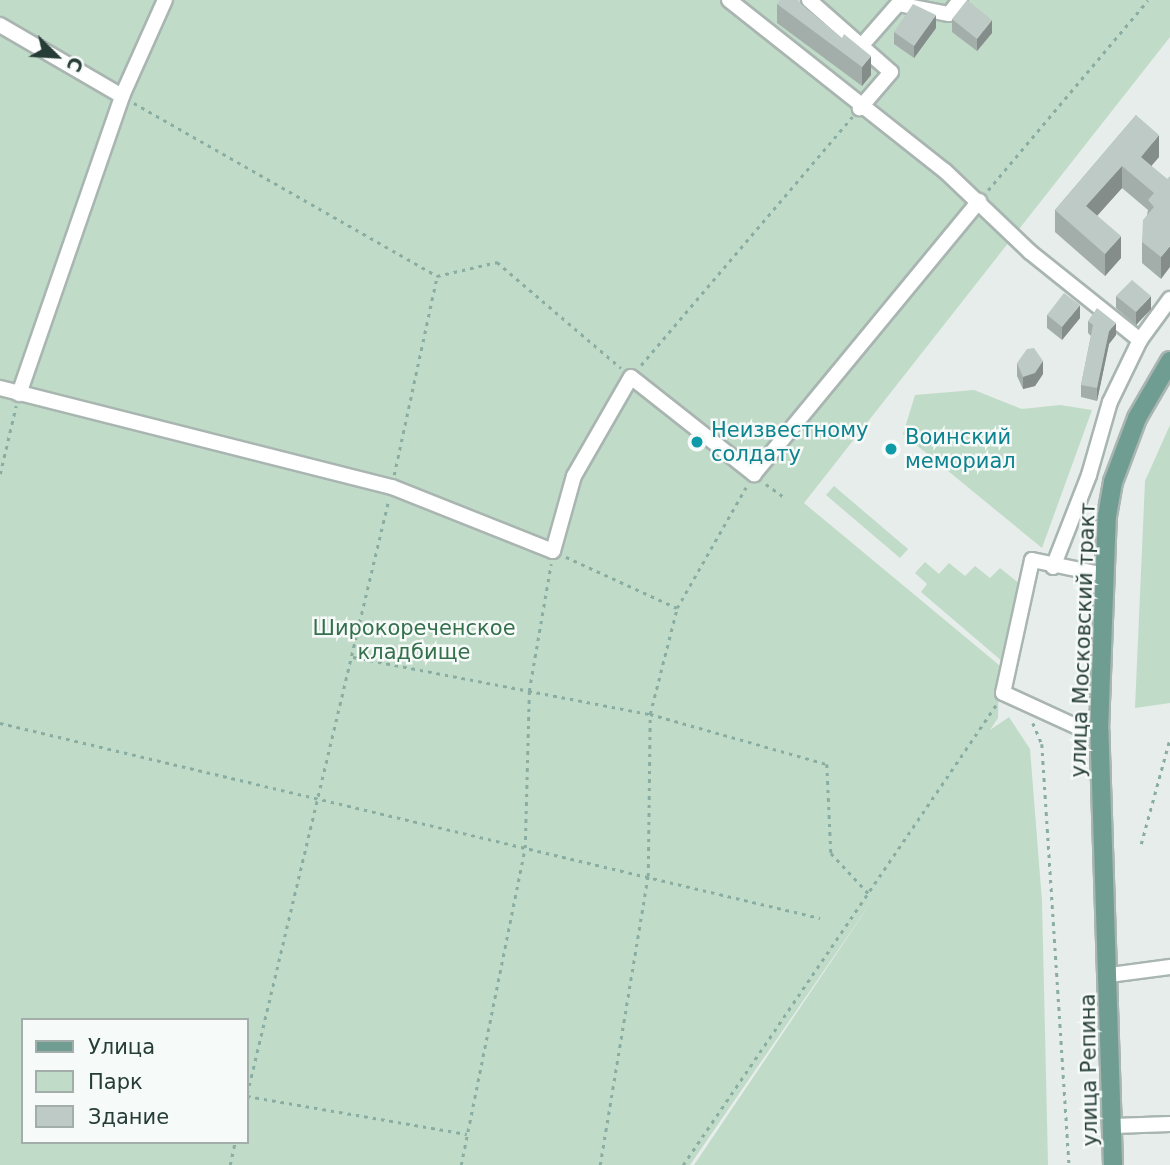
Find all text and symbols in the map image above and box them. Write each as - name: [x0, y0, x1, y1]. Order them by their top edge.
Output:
- north arrow: [21, 21, 91, 91]
- text: С: [62, 54, 88, 75]
- place label: Неизвестному солдату: [711, 417, 868, 467]
- place label: Воинский мемориал: [905, 424, 1016, 474]
- marker: Неизвестному солдату: [689, 434, 705, 450]
- marker: Воинский мемориал: [883, 441, 899, 457]
- street label: улица Московский тракт: [1066, 502, 1100, 778]
- park label: Широкореченское кладбище: [312, 615, 516, 665]
- street label: улица Репина: [1075, 993, 1103, 1147]
- legend: [21, 1018, 248, 1144]
- text: Улица: [88, 1035, 155, 1059]
- text: Парк: [88, 1070, 143, 1094]
- text: Здание: [88, 1105, 169, 1129]

